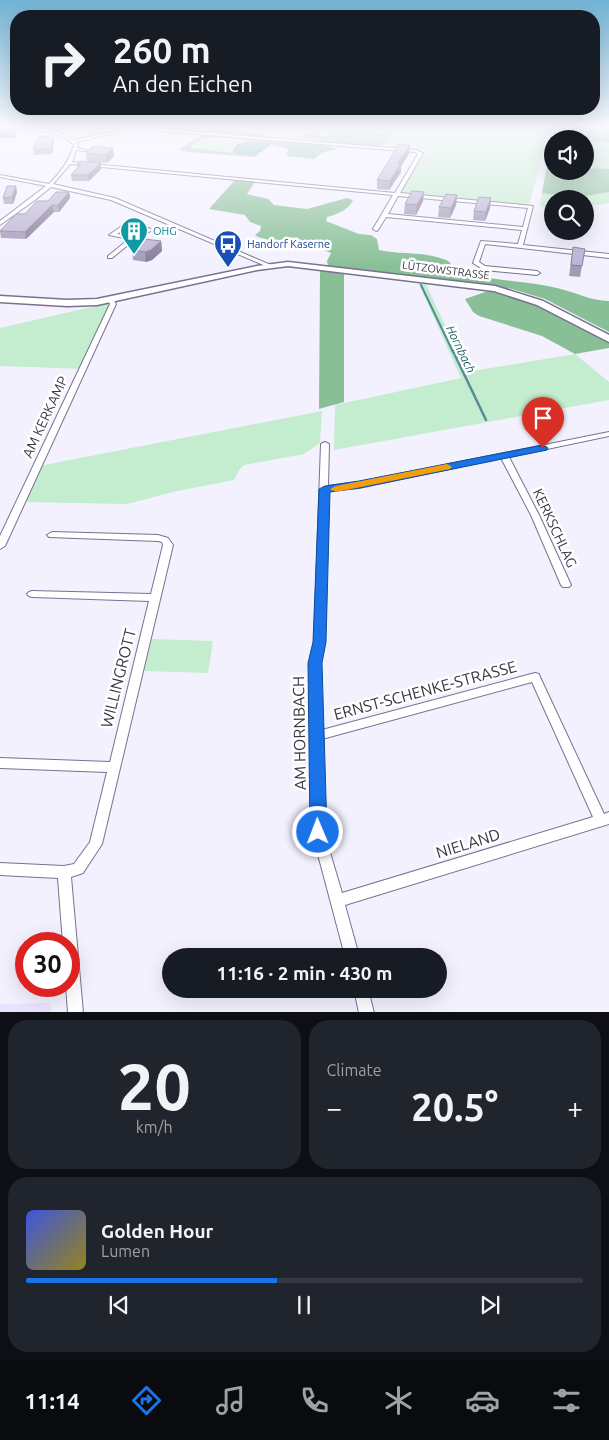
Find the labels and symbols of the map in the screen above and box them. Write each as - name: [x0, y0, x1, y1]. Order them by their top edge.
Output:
- building icon: OHG: [119, 216, 149, 255]
- place label: OHG: [153, 225, 177, 237]
- bus stop icon: Handorf Kaserne: [213, 229, 243, 268]
- place label: Handorf Kaserne: [247, 238, 330, 250]
- street label: LÜTZOWSTRASSE: [402, 259, 490, 281]
- water label: Hornbach: [444, 323, 478, 375]
- street label: AM KERKAMP: [19, 374, 71, 460]
- pin: [522, 397, 564, 448]
- street label: KERKSCHLAG: [530, 486, 580, 570]
- street label: WILLINGROTT: [97, 626, 139, 729]
- street label: ERNST-SCHENKE-STRASSE: [331, 657, 519, 723]
- street label: AM HORNBACH: [289, 676, 309, 790]
- position arrow: [291, 805, 343, 857]
- street label: NIELAND: [434, 825, 502, 861]
- speed limit sign: 30: [15, 932, 80, 997]

